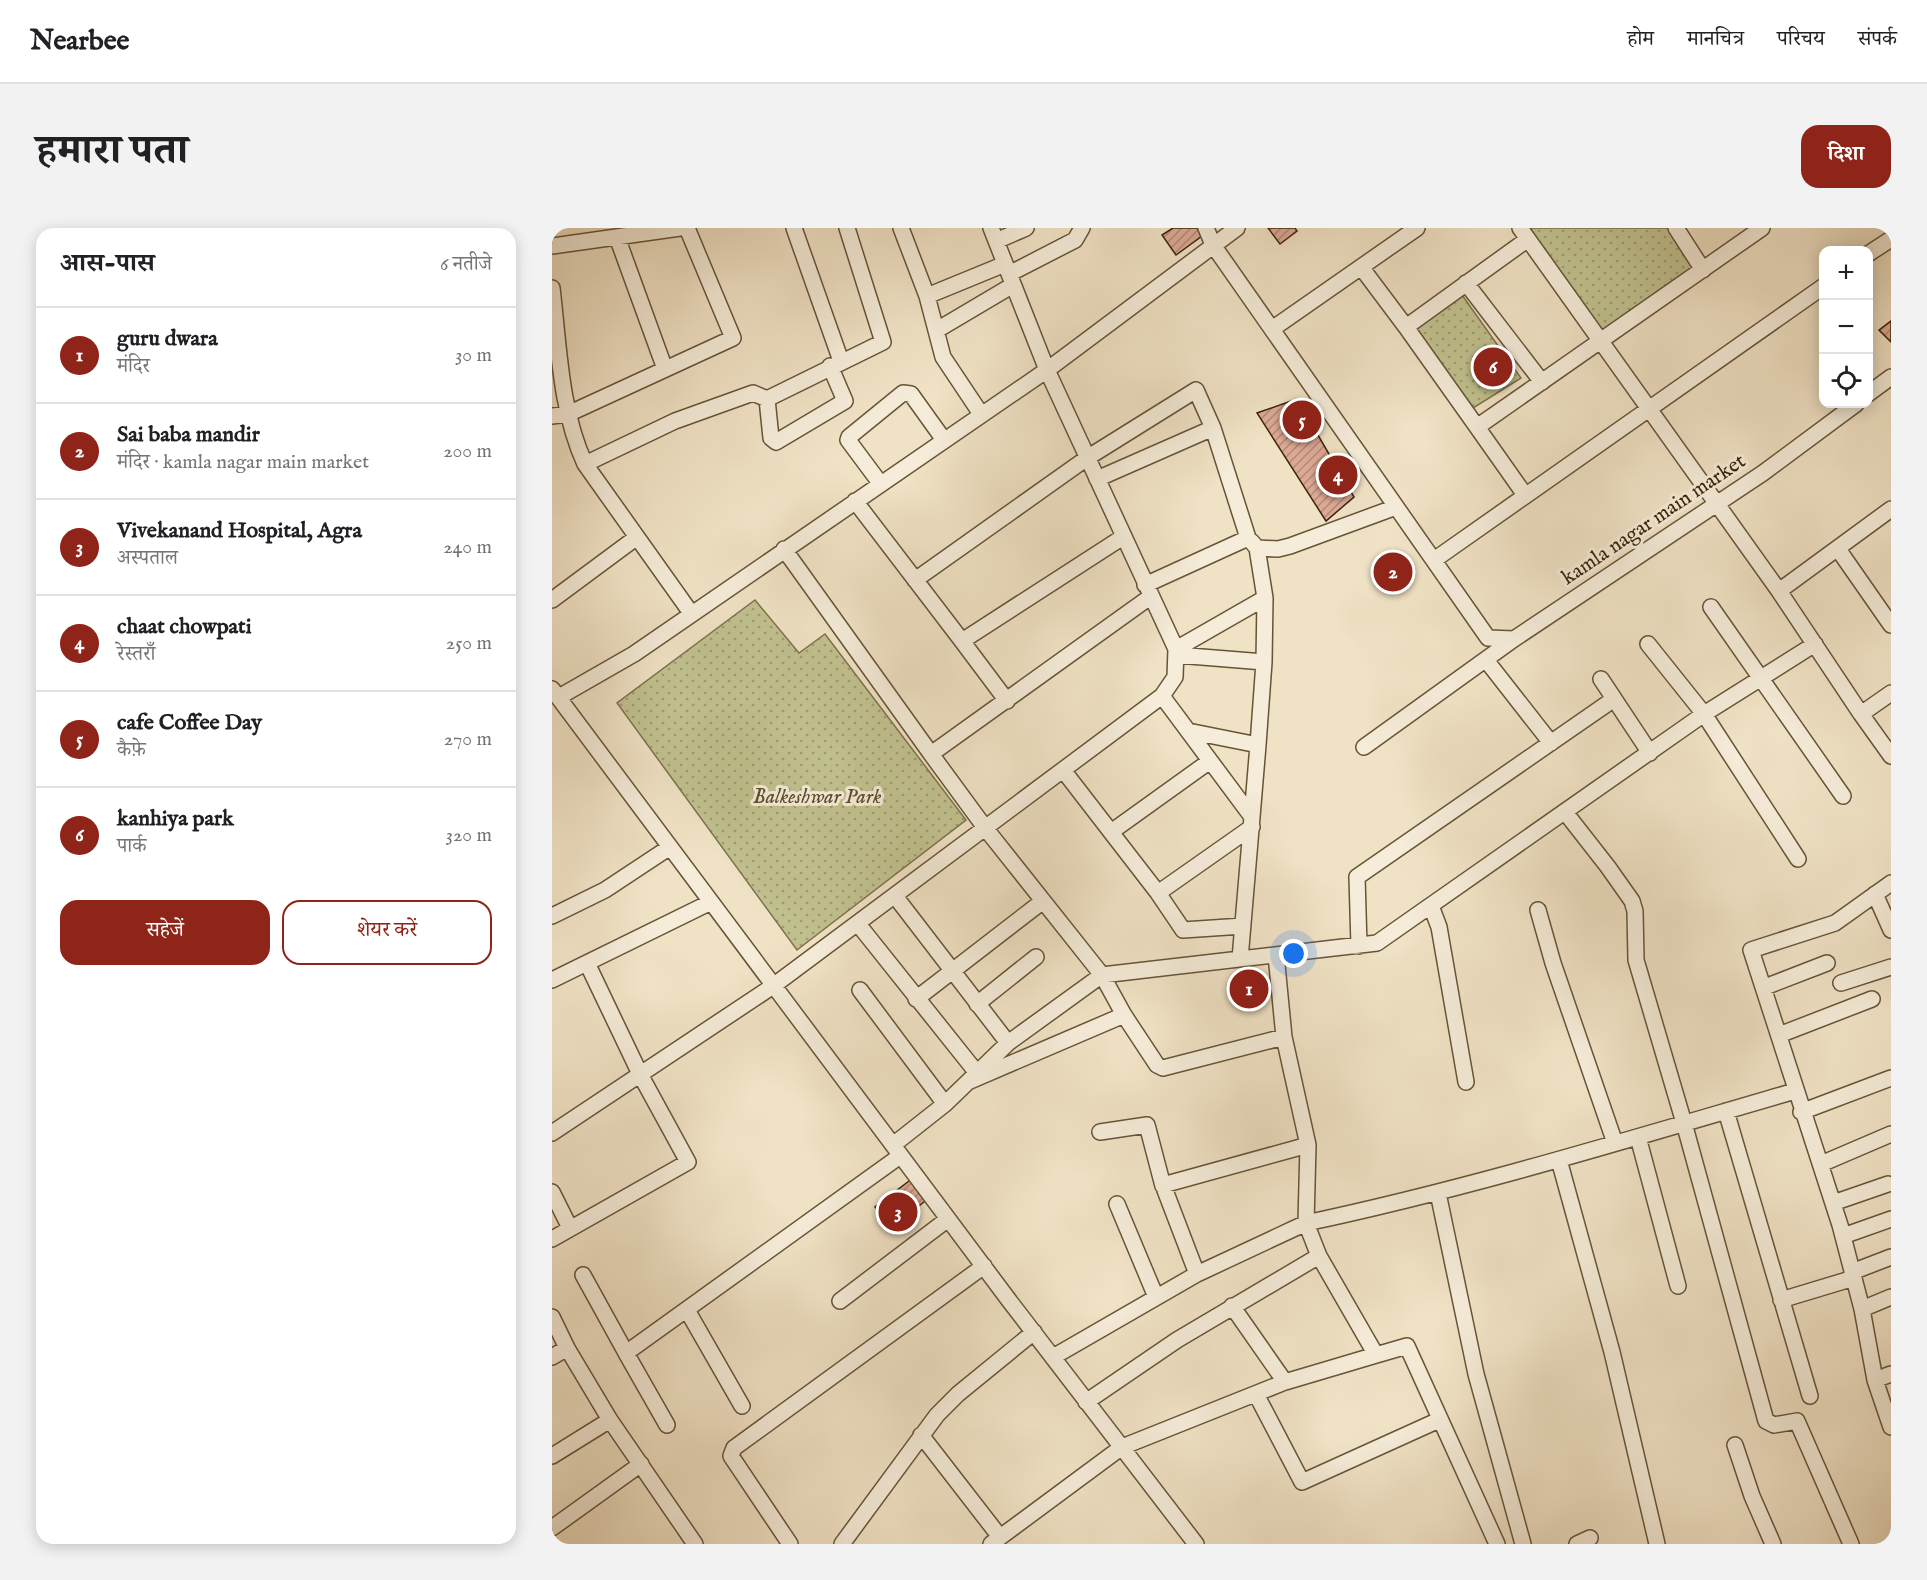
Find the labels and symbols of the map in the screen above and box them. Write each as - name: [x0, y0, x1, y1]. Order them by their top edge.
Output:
- pin: 6: [1474, 344, 1512, 390]
- pin: 5: [1282, 398, 1322, 442]
- street label: kamla nagar main market: [1557, 448, 1751, 592]
- pin: 4: [1318, 452, 1358, 498]
- pin: 2: [1374, 550, 1412, 594]
- park label: Balkeshwar Park: [753, 784, 882, 811]
- your location: [1279, 939, 1308, 968]
- pin: 1: [1230, 966, 1268, 1011]
- pin: 3: [878, 1190, 918, 1234]

